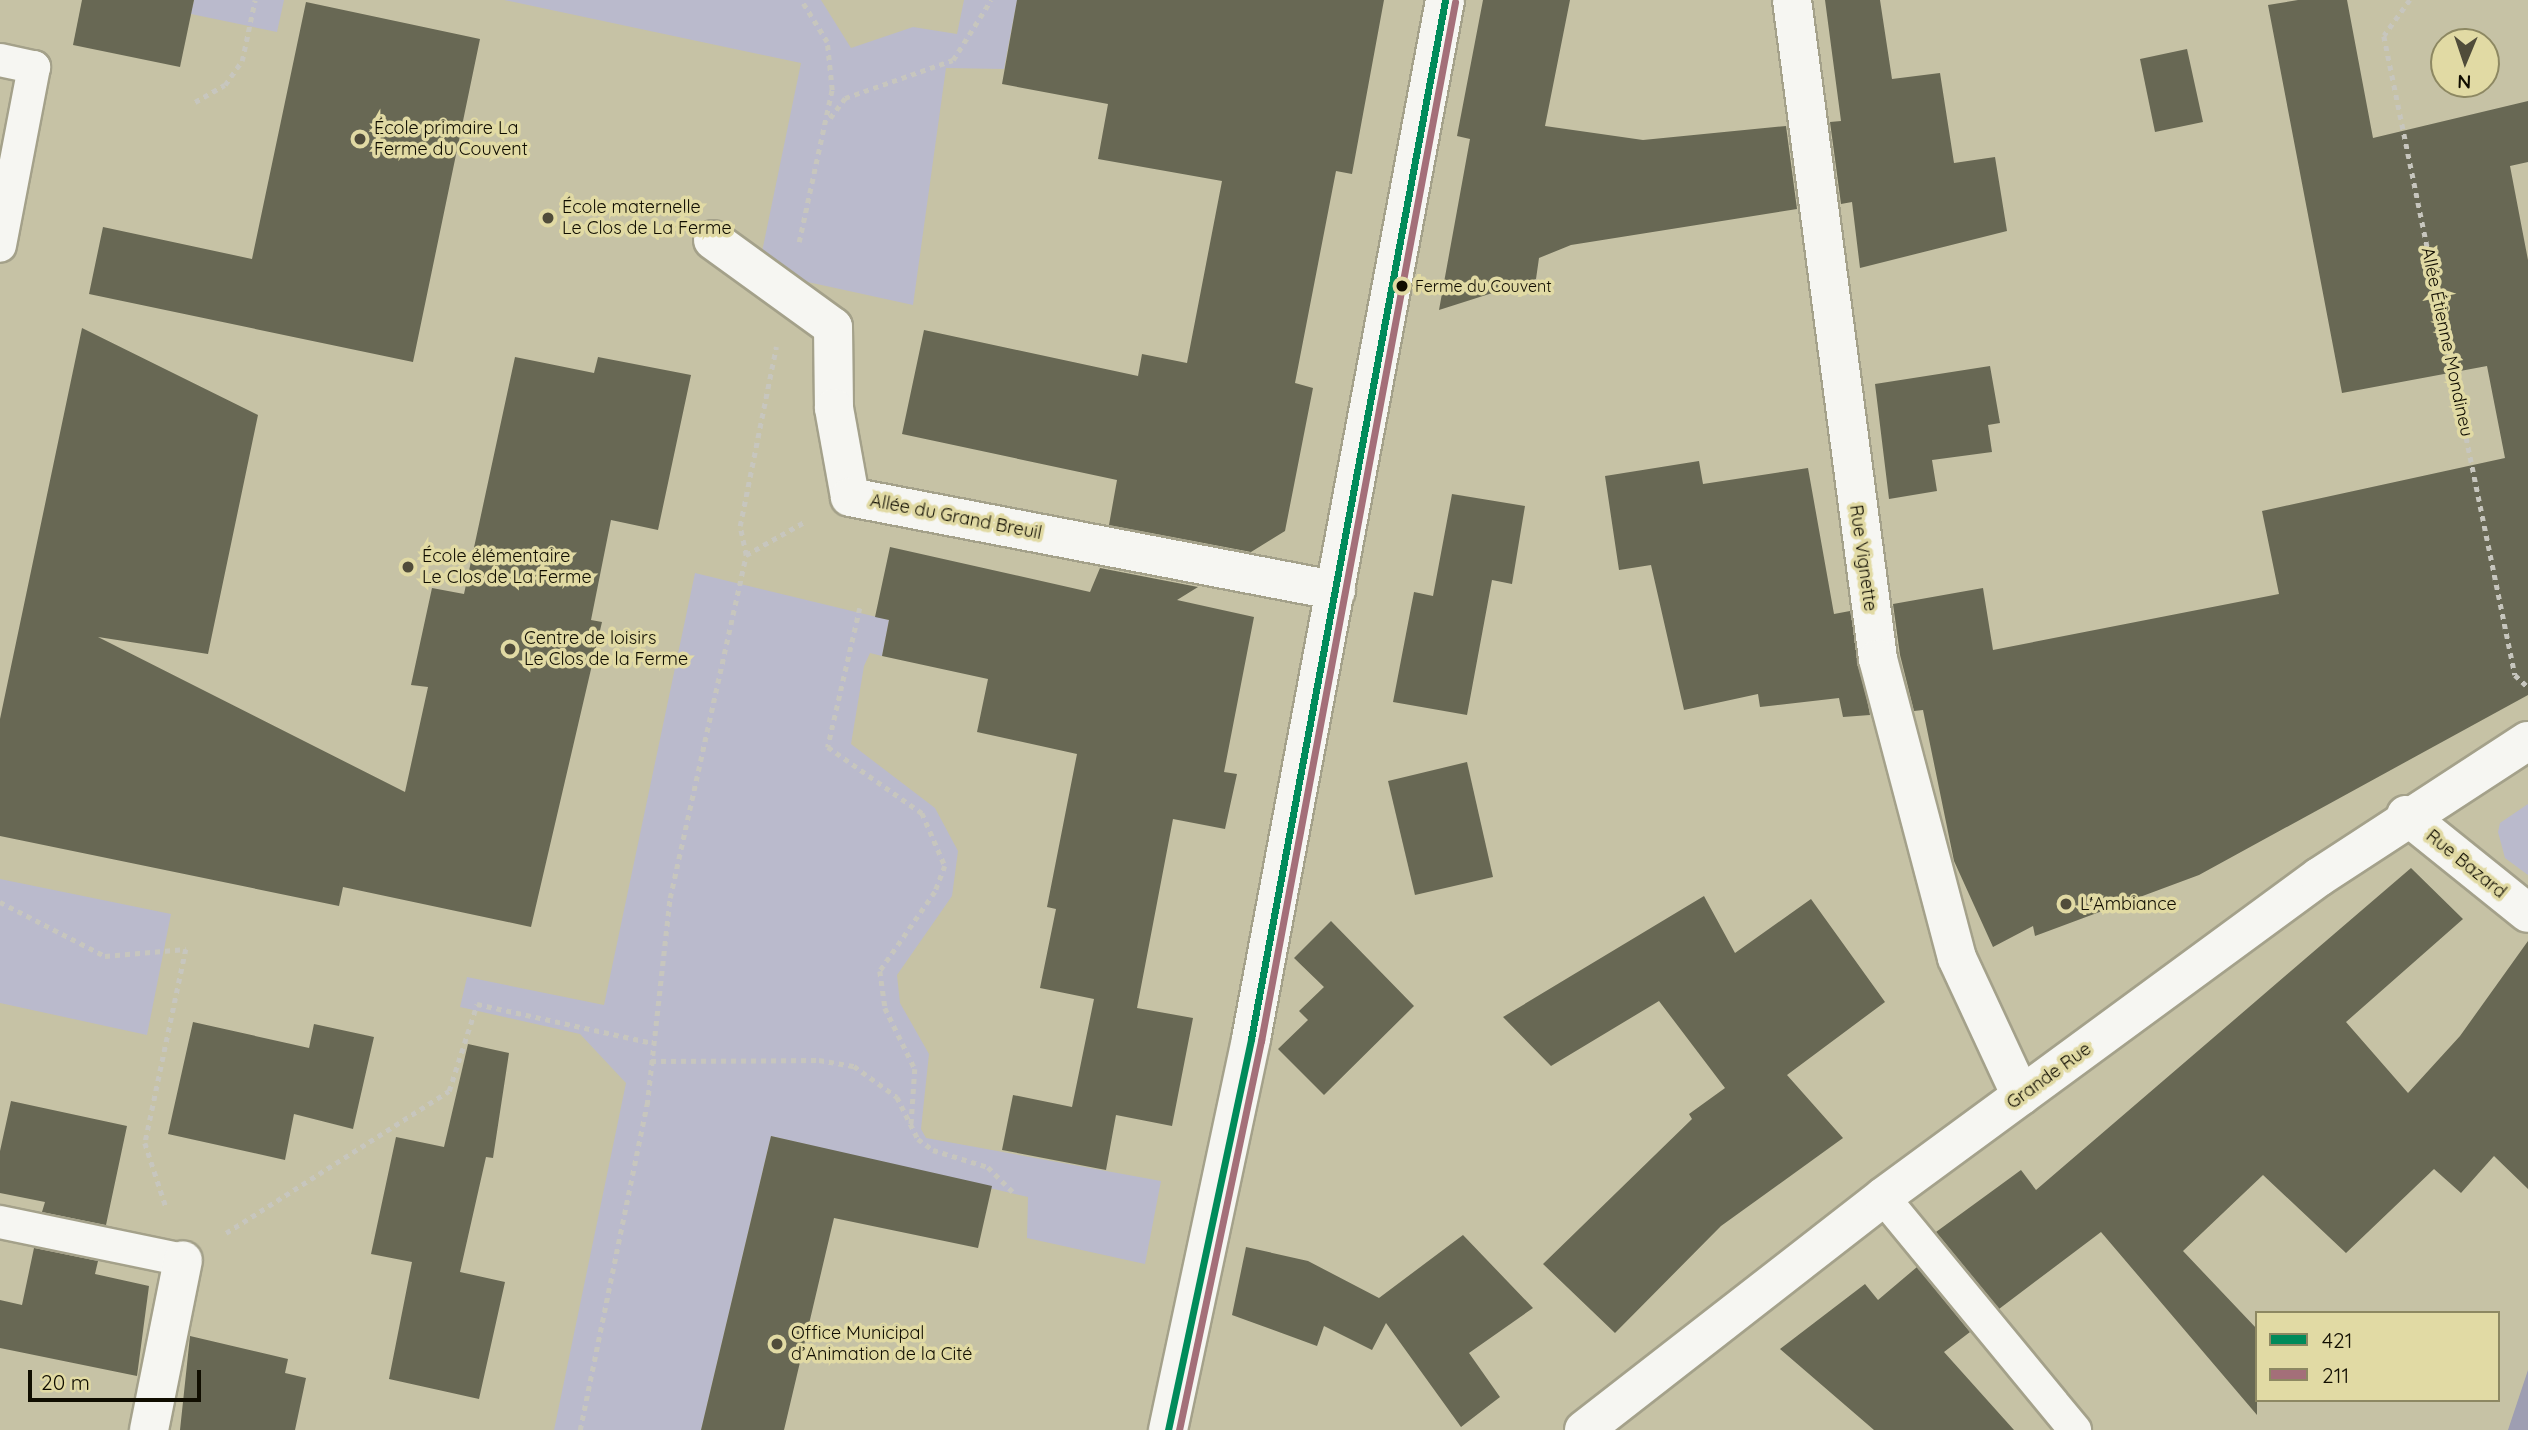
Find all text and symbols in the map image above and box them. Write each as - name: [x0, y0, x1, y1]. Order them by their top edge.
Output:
- north arrow: [2430, 28, 2500, 98]
- text: N: [2457, 70, 2472, 94]
- place label: École primaire La Ferme du Couvent: [374, 118, 528, 160]
- marker: École primaire La Ferme du Couvent: [352, 131, 368, 147]
- place label: École maternelle Le Clos de La Ferme: [562, 197, 732, 240]
- marker: École maternelle Le Clos de La Ferme: [540, 210, 556, 226]
- street label: Allée Étienne Mondineu: [2416, 245, 2478, 439]
- place label: Ferme du Couvent: [1415, 276, 1552, 296]
- marker: Ferme du Couvent: [1395, 279, 1409, 293]
- street label: Allée du Grand Breuil: [868, 490, 1044, 544]
- street label: Rue Vignette: [1845, 503, 1881, 613]
- place label: École élémentaire Le Clos de La Ferme: [422, 546, 592, 588]
- marker: École élémentaire Le Clos de La Ferme: [400, 559, 416, 575]
- place label: Centre de loisirs Le Clos de la Ferme: [524, 628, 688, 670]
- marker: Centre de loisirs Le Clos de la Ferme: [502, 641, 518, 657]
- street label: Rue Bazard: [2422, 825, 2510, 903]
- place label: L'Ambiance: [2080, 893, 2177, 915]
- marker: L'Ambiance: [2058, 896, 2074, 912]
- street label: Grande Rue: [2003, 1038, 2095, 1114]
- legend: [2255, 1311, 2500, 1402]
- place label: Office Municipal d’Animation de la Cité: [791, 1323, 973, 1366]
- text: 421: [2322, 1327, 2352, 1353]
- marker: Office Municipal d’Animation de la Cité: [769, 1336, 785, 1352]
- scale bar: [32, 1356, 205, 1400]
- text: 211: [2322, 1362, 2349, 1388]
- text: 20 m: [41, 1369, 90, 1395]

